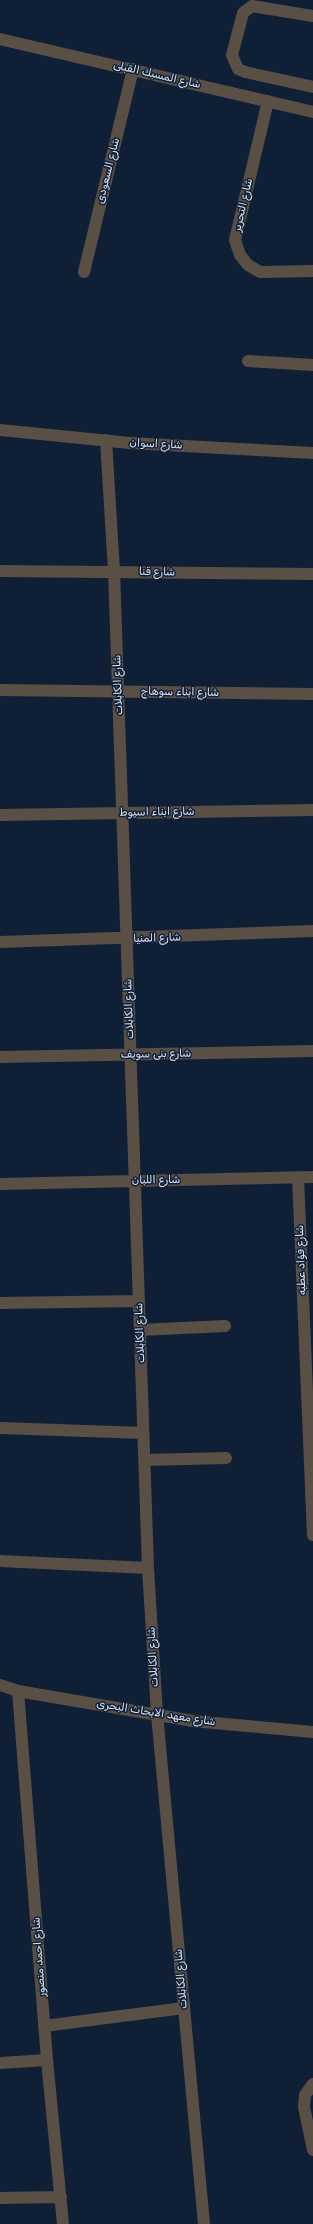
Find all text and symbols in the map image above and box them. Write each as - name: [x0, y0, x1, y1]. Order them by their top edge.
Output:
- street label: شارع المسبك القبلى: [112, 59, 202, 91]
- street label: شارع السعودى: [93, 137, 123, 205]
- street label: شارع التحرير: [230, 177, 256, 233]
- street label: شارع اسوان: [129, 436, 183, 452]
- street label: شارع قنا: [139, 565, 175, 579]
- street label: شارع الكابلات: [110, 655, 126, 715]
- street label: شارع ابناء سوهاج: [141, 685, 219, 699]
- street label: شارع ابناء اسيوط: [119, 805, 195, 819]
- street label: شارع المنيا: [133, 931, 181, 945]
- street label: شارع الكابلات: [121, 979, 137, 1039]
- street label: شارع بنى سويف: [121, 1047, 191, 1061]
- street label: شارع اللبان: [132, 1173, 180, 1187]
- street label: شارع فؤاد عطيه: [293, 1224, 309, 1296]
- street label: شارع الكابلات: [132, 1303, 148, 1363]
- street label: شارع الكابلات: [145, 1627, 161, 1687]
- street label: شارع معهد الابحاث البحرى: [96, 1697, 216, 1729]
- street label: شارع احمد منصور: [30, 1917, 48, 1997]
- street label: شارع الكابلات: [172, 1948, 190, 2010]

